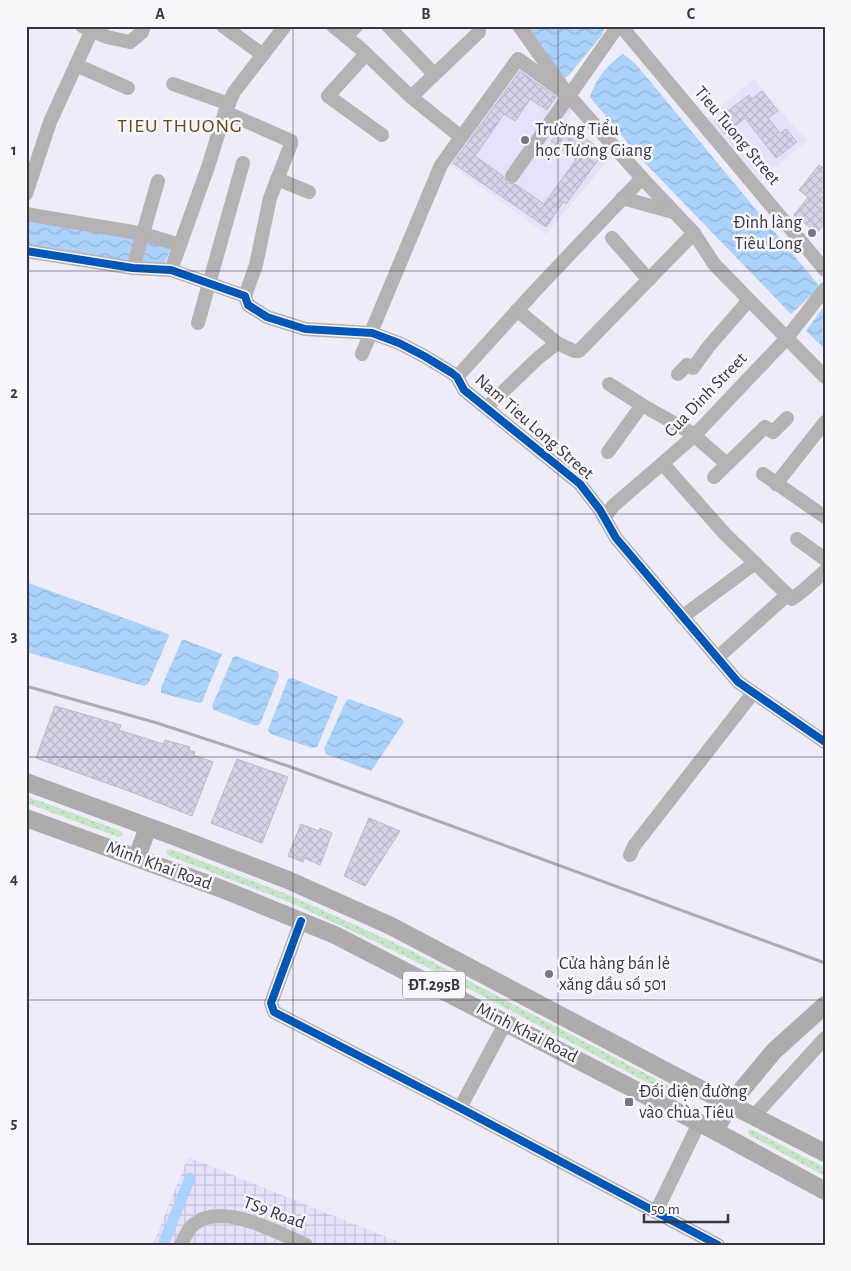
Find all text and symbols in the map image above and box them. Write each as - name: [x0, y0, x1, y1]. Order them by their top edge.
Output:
- text: A: [155, 6, 165, 22]
- text: B: [421, 6, 431, 22]
- text: C: [687, 6, 696, 22]
- street label: Tieu Tuong Street: [691, 83, 783, 189]
- district label: TIEU THUONG: [117, 116, 243, 136]
- place label: Trường Tiểu học Tương Giang: [535, 119, 652, 160]
- marker: Trường Tiểu học Tương Giang: [519, 134, 531, 146]
- text: 1: [11, 142, 17, 158]
- place label: Đình làng Tiêu Long: [733, 214, 802, 253]
- marker: Đình làng Tiêu Long: [806, 227, 818, 239]
- street label: Cua Dinh Street: [661, 349, 751, 441]
- street label: Nam Tieu Long Street: [471, 371, 597, 483]
- text: 2: [10, 385, 18, 401]
- text: 3: [11, 628, 18, 644]
- street label: Minh Khai Road: [104, 839, 214, 893]
- text: 4: [10, 871, 18, 887]
- place label: Cửa hàng bán lẻ xăng dầu số 501: [559, 955, 670, 994]
- marker: Cửa hàng bán lẻ xăng dầu số 501: [543, 968, 555, 980]
- road number: ĐT.295B: [403, 972, 465, 998]
- street label: Minh Khai Road: [474, 1000, 580, 1066]
- place label: Đối diện đường vào chùa Tiêu: [639, 1082, 748, 1122]
- marker: Đối diện đường vào chùa Tiêu: [623, 1096, 635, 1108]
- text: 5: [11, 1115, 18, 1131]
- scale bar: [644, 1191, 727, 1223]
- street label: TS9 Road: [241, 1194, 307, 1232]
- text: 50 m: [651, 1202, 680, 1217]

